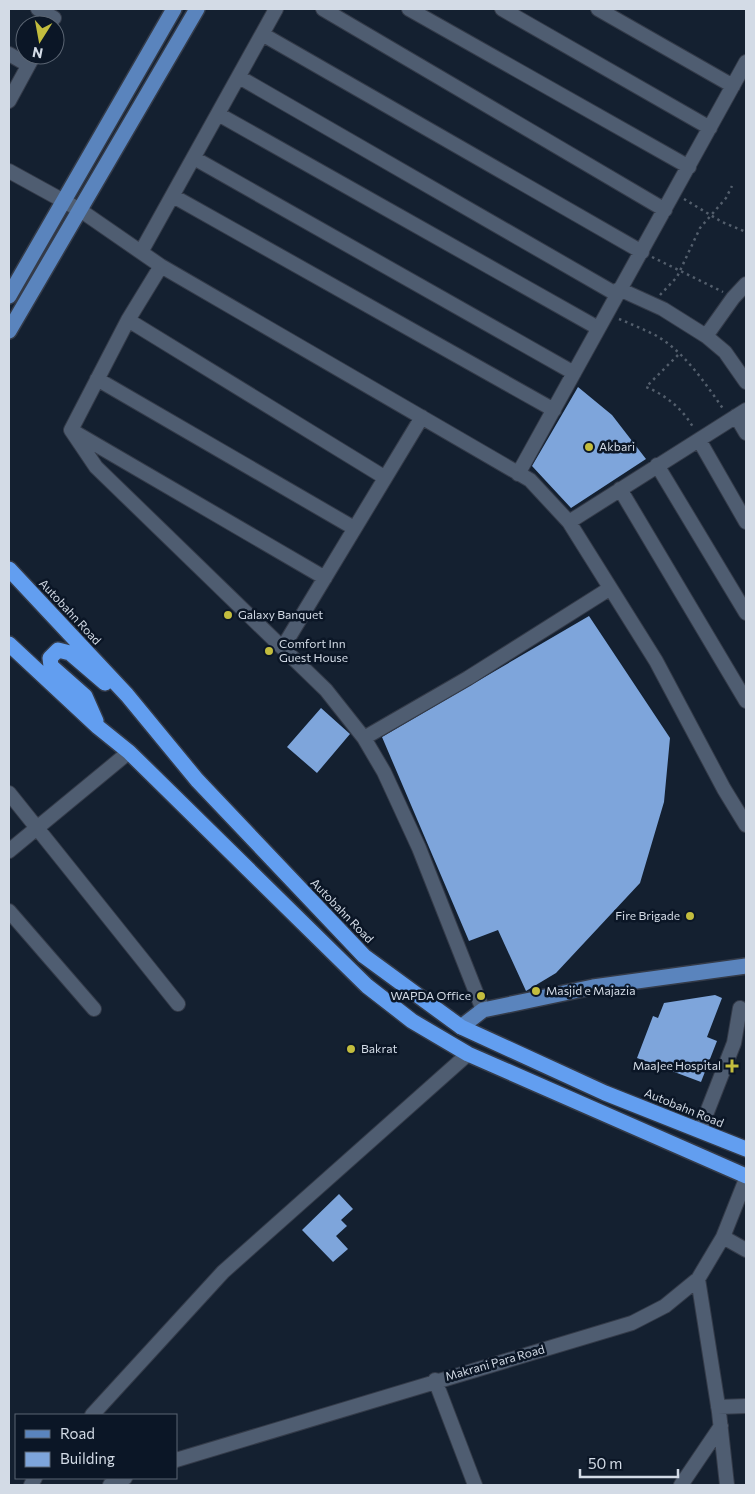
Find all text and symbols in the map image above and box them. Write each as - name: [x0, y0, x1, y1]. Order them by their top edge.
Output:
- north arrow: [15, 15, 65, 65]
- text: N: [31, 44, 44, 63]
- place label: Akbari: [599, 439, 635, 453]
- marker: Akbari: [583, 441, 595, 453]
- street label: Autobahn Road: [37, 576, 105, 647]
- place label: Galaxy Banquet: [238, 607, 323, 621]
- marker: Galaxy Banquet: [222, 609, 234, 621]
- place label: Comfort Inn Guest House: [279, 636, 348, 664]
- marker: Comfort Inn Guest House: [263, 645, 275, 657]
- street label: Autobahn Road: [308, 875, 377, 946]
- place label: Fire Brigade: [615, 908, 680, 922]
- marker: Fire Brigade: [684, 910, 696, 922]
- place label: Masjid e Majazia: [546, 983, 635, 997]
- marker: Masjid e Majazia: [530, 985, 542, 997]
- place label: WAPDA Office: [390, 988, 471, 1002]
- marker: WAPDA Office: [475, 990, 487, 1002]
- place label: Bakrat: [361, 1041, 397, 1055]
- marker: Bakrat: [345, 1043, 357, 1055]
- place label: MaaJee Hospital: [633, 1058, 721, 1073]
- marker: MaaJee Hospital: [725, 1059, 739, 1073]
- street label: Autobahn Road: [643, 1085, 726, 1129]
- street label: Makrani Para Road: [444, 1341, 546, 1383]
- legend: [15, 1414, 178, 1479]
- text: Road: [60, 1424, 95, 1442]
- scale bar: [580, 1446, 678, 1478]
- text: Building: [60, 1449, 115, 1467]
- text: 50 m: [588, 1454, 622, 1472]

